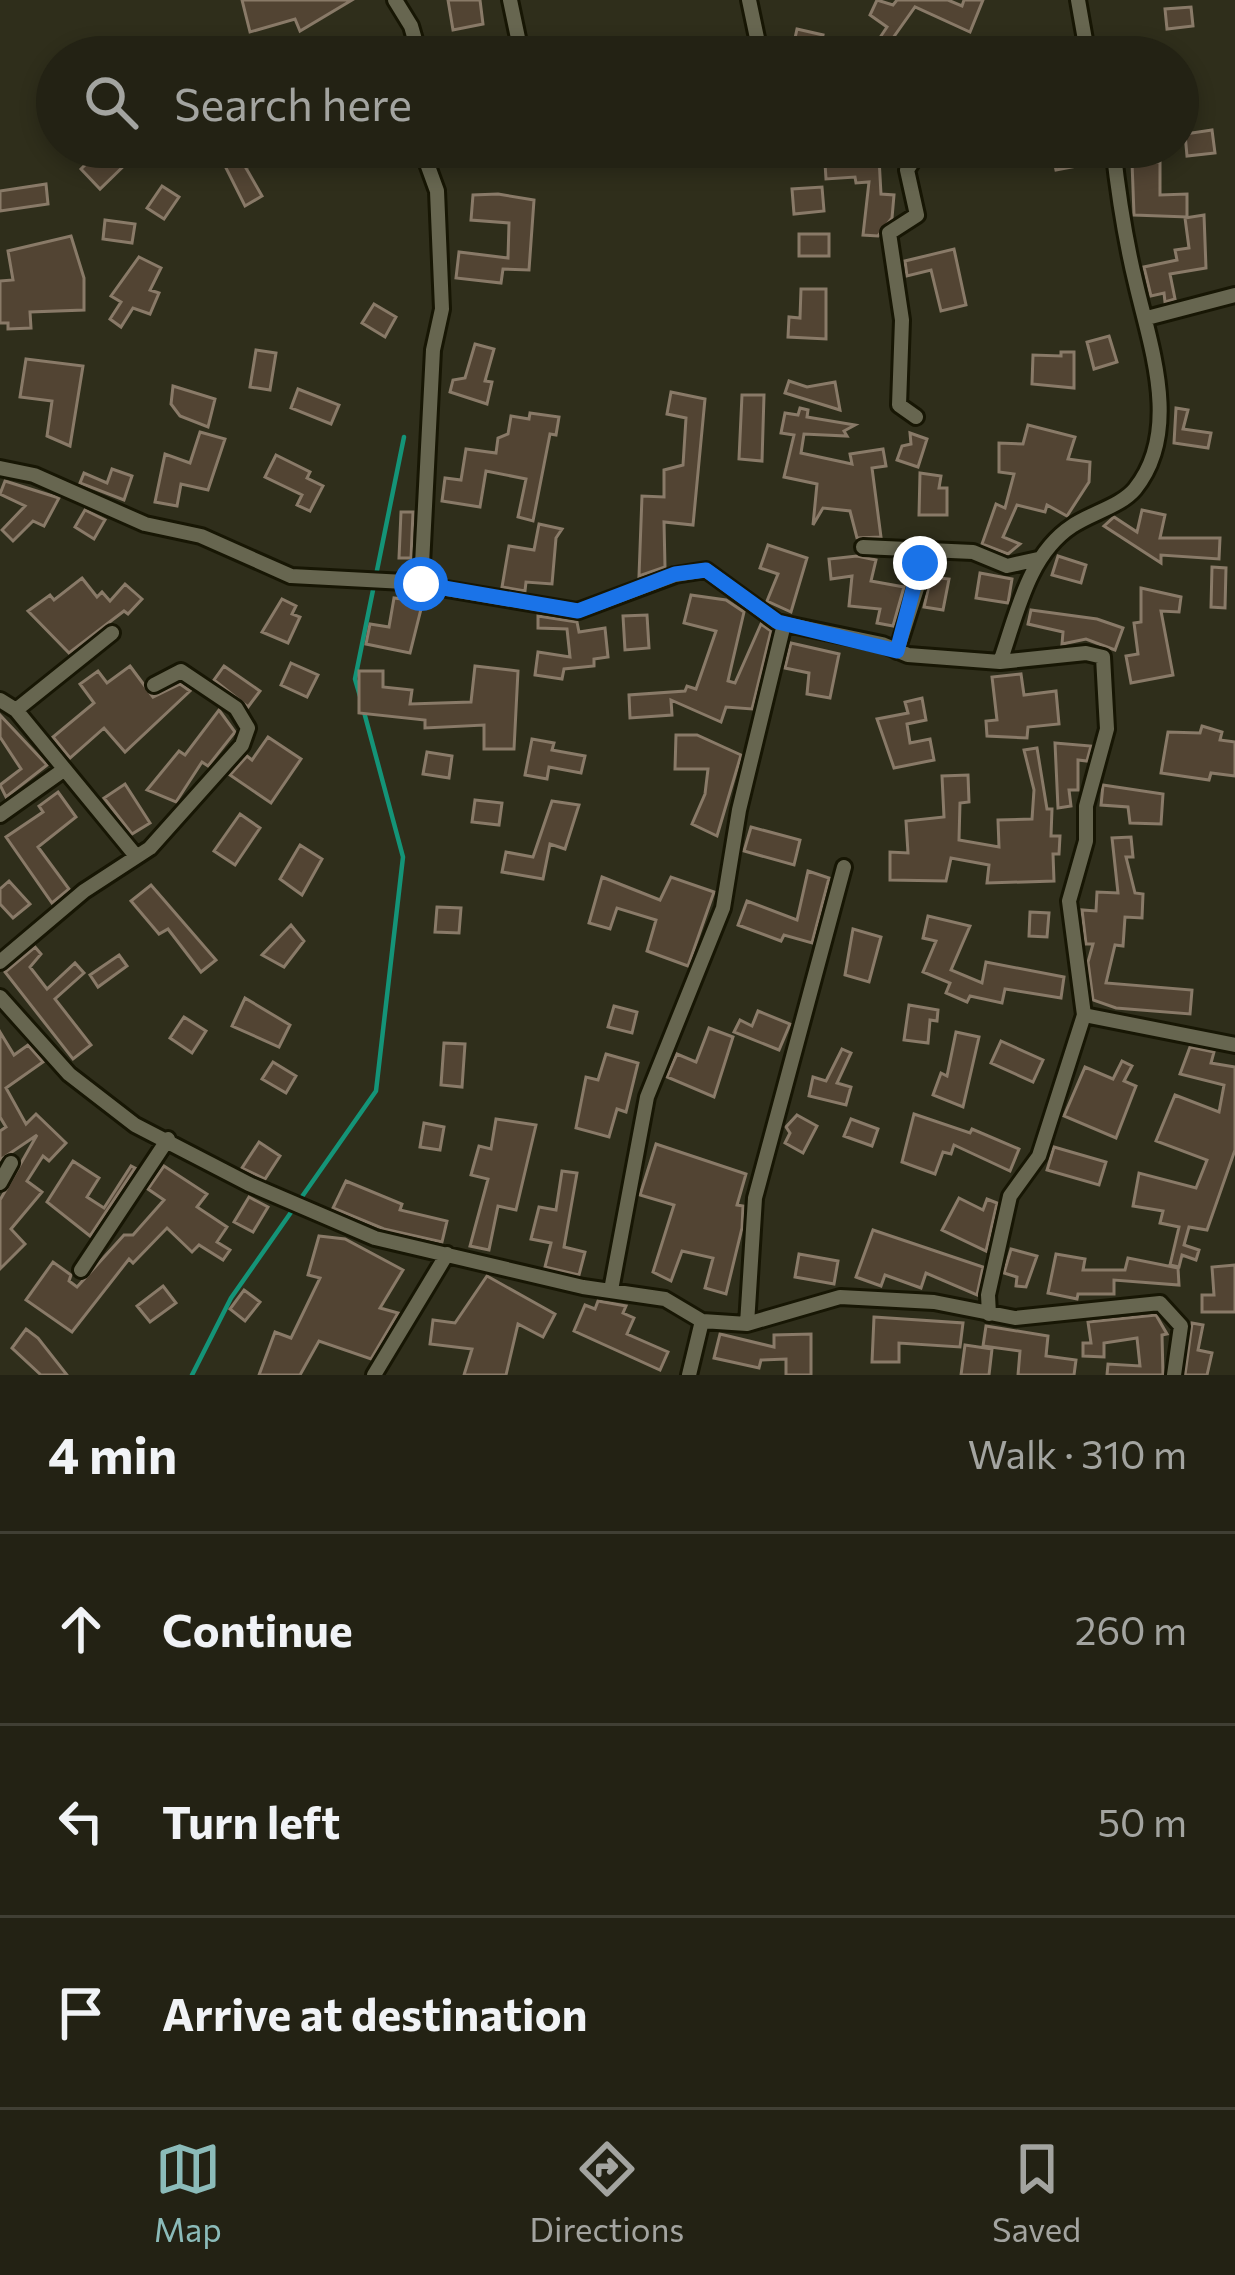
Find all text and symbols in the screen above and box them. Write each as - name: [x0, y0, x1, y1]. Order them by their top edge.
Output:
- search box: [36, 36, 1199, 168]
- icon: search: [78, 69, 144, 135]
- text: Search here: [174, 75, 412, 130]
- route end: [893, 536, 947, 590]
- route start: [394, 557, 448, 611]
- text: 4 min: [48, 1422, 177, 1485]
- text: Walk · 310 m: [968, 1429, 1187, 1477]
- icon: ahead: [48, 1596, 114, 1662]
- text: Continue: [162, 1601, 353, 1656]
- text: 260 m: [1075, 1605, 1187, 1653]
- icon: left: [48, 1788, 114, 1854]
- text: Turn left: [162, 1793, 340, 1848]
- text: 50 m: [1098, 1797, 1187, 1845]
- icon: arrive: [48, 1980, 114, 2046]
- text: Arrive at destination: [162, 1985, 588, 2040]
- tab: Map: [154, 2136, 222, 2249]
- tab: Directions: [530, 2136, 684, 2249]
- tab: Saved: [992, 2136, 1081, 2249]

